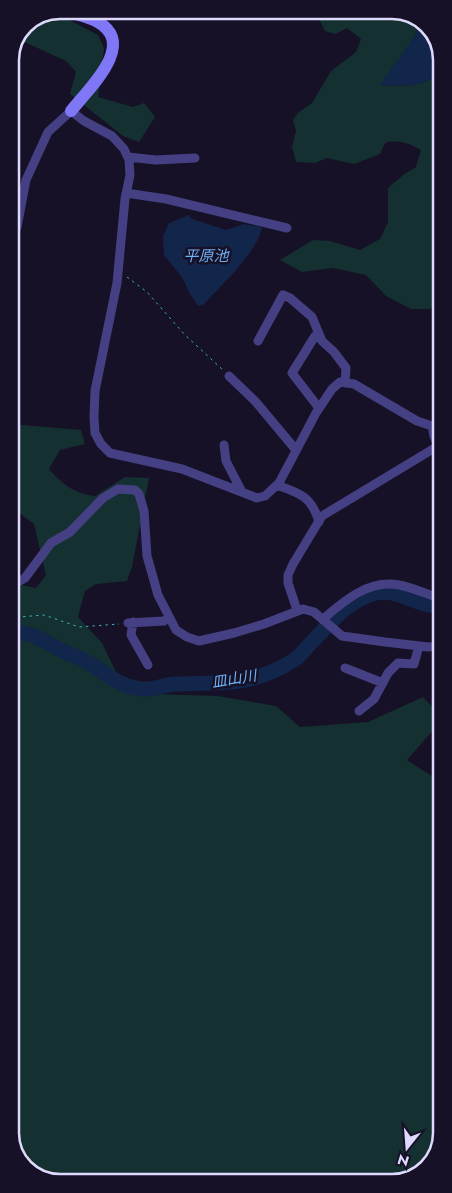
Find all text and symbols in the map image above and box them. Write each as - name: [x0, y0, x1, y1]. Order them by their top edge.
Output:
- water label: 平原池: [183, 245, 230, 267]
- water label: 皿山川: [210, 664, 260, 693]
- north arrow: [382, 1123, 432, 1173]
- text: N: [395, 1149, 411, 1172]

